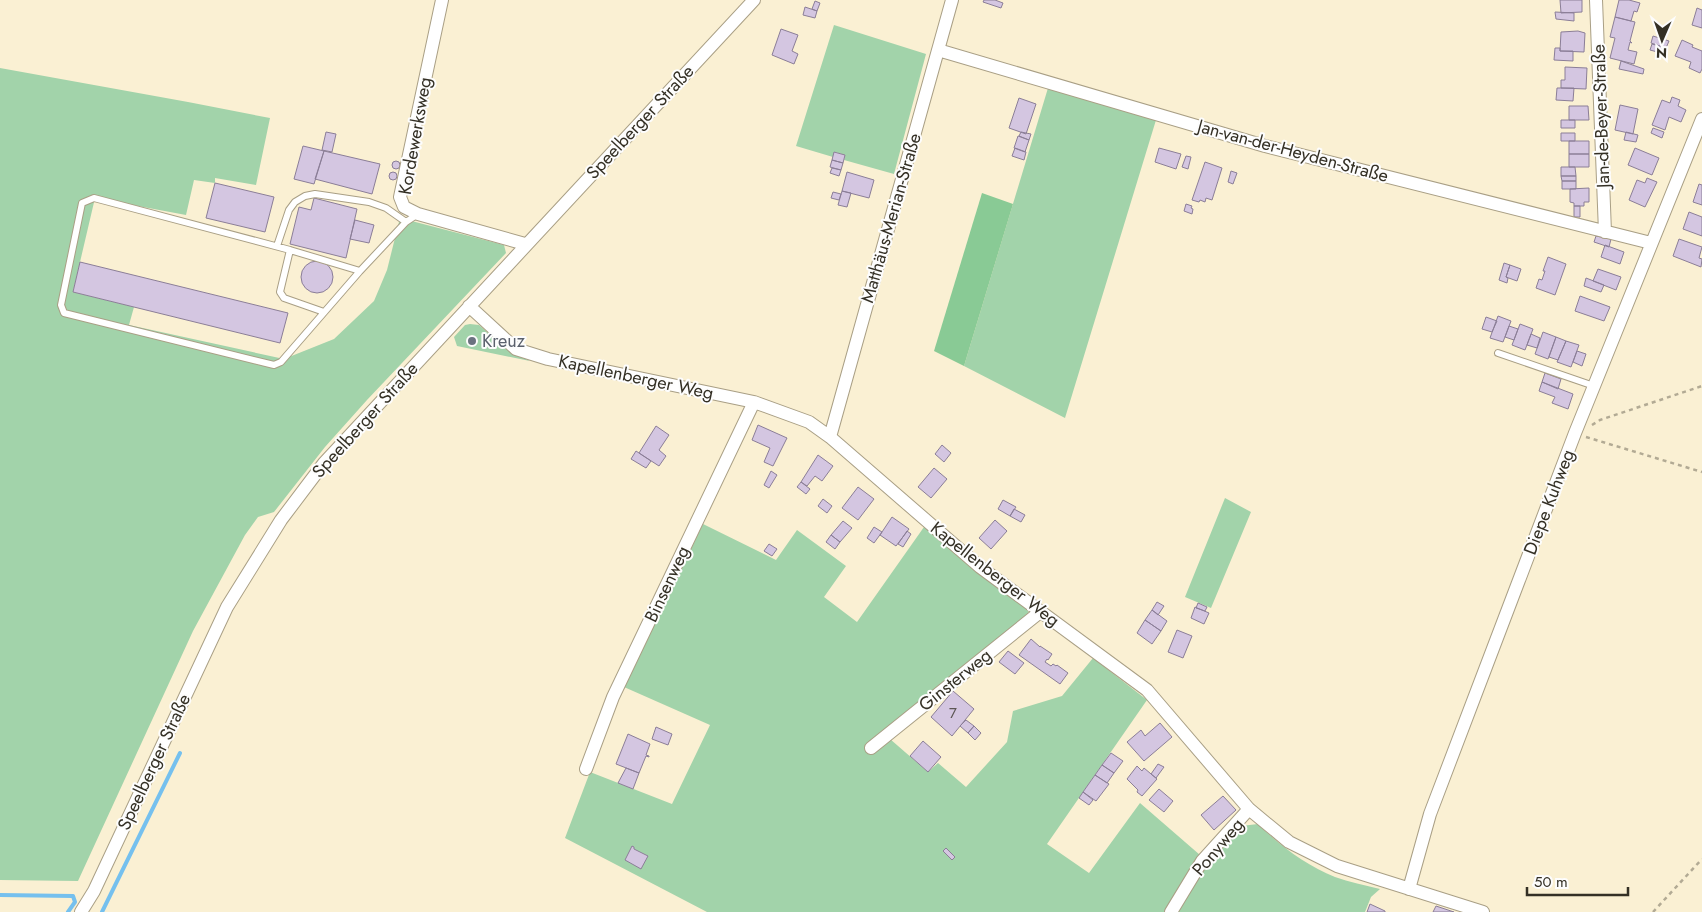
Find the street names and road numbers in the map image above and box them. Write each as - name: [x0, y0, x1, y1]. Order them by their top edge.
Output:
- street label: Jan-de-Beyer-Straße: [1585, 44, 1617, 190]
- street label: Speelberger Straße: [580, 59, 700, 185]
- street label: Kordewerksweg: [392, 75, 438, 197]
- street label: Jan-van-der-Heyden-Straße: [1193, 112, 1391, 189]
- street label: Matthäus-Merian-Straße: [854, 130, 928, 306]
- street label: Kapellenberger Weg: [556, 348, 716, 406]
- street label: Speelberger Straße: [306, 356, 424, 484]
- street label: Diepe Kuhweg: [1517, 445, 1581, 559]
- street label: Kapellenberger Weg: [925, 515, 1065, 633]
- street label: Binsenweg: [638, 542, 696, 626]
- street label: Ginsterweg: [913, 642, 997, 718]
- street label: Speelberger Straße: [111, 690, 197, 834]
- street label: Ponyweg: [1186, 812, 1250, 882]

